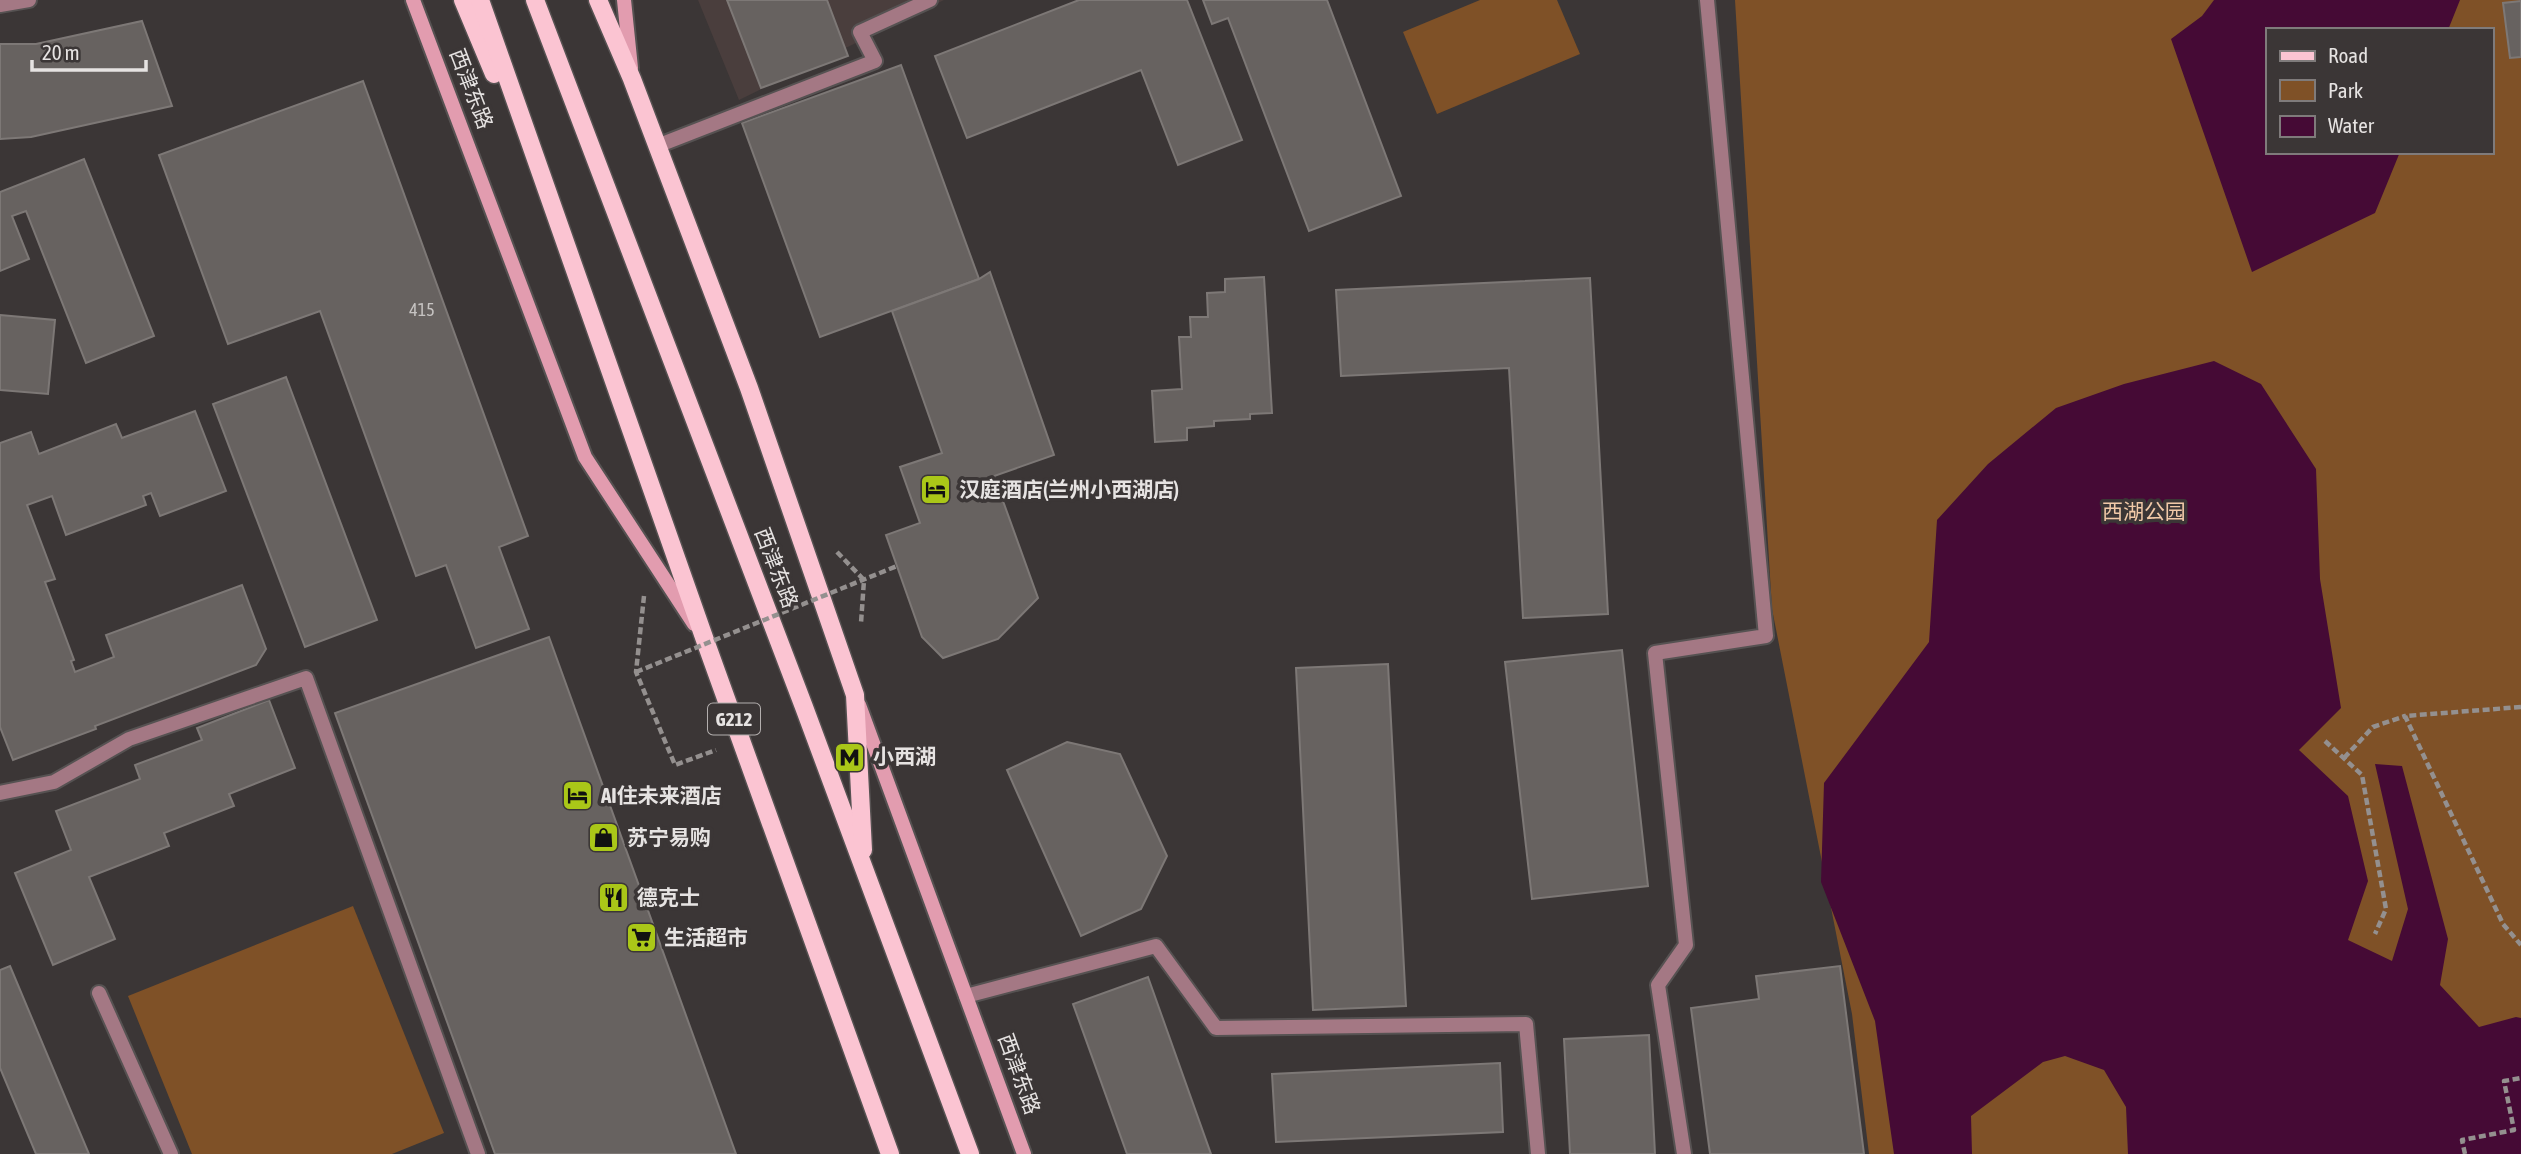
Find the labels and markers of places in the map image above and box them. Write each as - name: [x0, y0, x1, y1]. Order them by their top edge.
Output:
- hotel icon: 汉庭酒店(兰州小西湖店): [919, 473, 953, 507]
- place label: 汉庭酒店(兰州小西湖店): [959, 477, 1179, 501]
- metro station icon: 小西湖: [833, 740, 867, 774]
- place label: 小西湖: [873, 744, 936, 768]
- hotel icon: AI住未来酒店: [561, 779, 595, 813]
- place label: AI住未来酒店: [600, 783, 722, 807]
- shop icon: 苏宁易购: [587, 821, 621, 855]
- place label: 苏宁易购: [627, 825, 711, 849]
- restaurant icon: 德克士: [597, 881, 631, 915]
- place label: 德克士: [637, 885, 700, 909]
- supermarket icon: 生活超市: [624, 921, 658, 955]
- place label: 生活超市: [664, 925, 748, 949]

